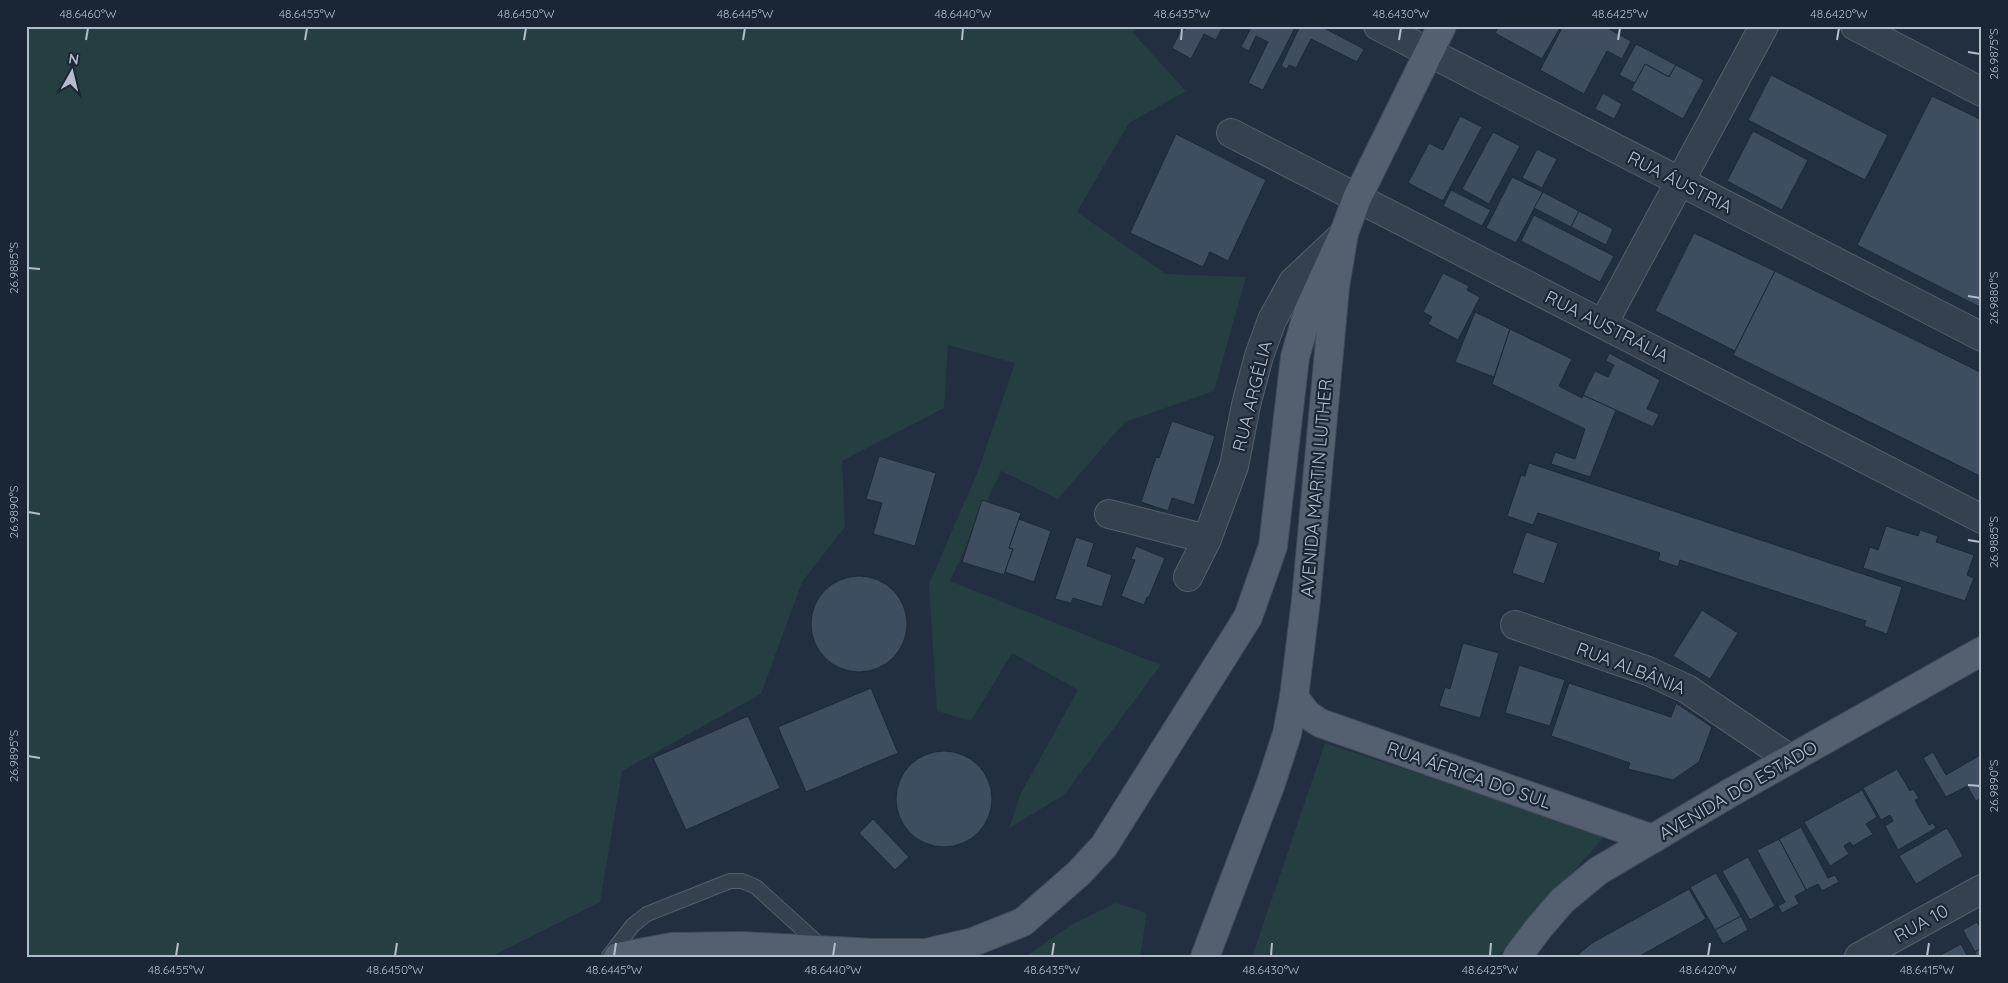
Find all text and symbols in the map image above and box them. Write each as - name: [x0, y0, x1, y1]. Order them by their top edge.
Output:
- text: 48.6460°W: [59, 6, 117, 21]
- text: 48.6455°W: [279, 6, 336, 21]
- text: 48.6450°W: [497, 6, 555, 21]
- text: 48.6445°W: [717, 6, 774, 21]
- text: 48.6440°W: [935, 6, 992, 21]
- text: 48.6435°W: [1154, 6, 1211, 21]
- text: 48.6430°W: [1373, 6, 1430, 21]
- text: 48.6425°W: [1592, 6, 1649, 21]
- text: 48.6420°W: [1810, 6, 1868, 21]
- text: 26.9875°S: [1986, 28, 2001, 80]
- north arrow: [48, 48, 98, 98]
- text: N: [67, 49, 80, 69]
- street label: RUA ÁUSTRIA: [1624, 146, 1737, 218]
- text: 26.9885°S: [6, 242, 21, 294]
- text: 26.9880°S: [1986, 271, 2001, 324]
- street label: RUA AUSTRÁLIA: [1541, 285, 1673, 367]
- street label: RUA ARGÉLIA: [1227, 338, 1277, 454]
- street label: AVENIDA MARTIN LUTHER: [1295, 378, 1337, 598]
- text: 26.9890°S: [6, 485, 21, 539]
- text: 26.9885°S: [1986, 516, 2001, 568]
- street label: RUA ALBÂNIA: [1573, 637, 1689, 699]
- text: 26.9895°S: [6, 730, 21, 782]
- street label: AVENIDA DO ESTADO: [1655, 735, 1821, 845]
- street label: RUA ÁFRICA DO SUL: [1384, 736, 1554, 814]
- text: 26.9890°S: [1986, 759, 2001, 813]
- street label: RUA 10: [1890, 899, 1952, 947]
- text: 48.6455°W: [148, 962, 205, 977]
- text: 48.6450°W: [366, 962, 424, 977]
- text: 48.6445°W: [586, 962, 643, 977]
- text: 48.6440°W: [805, 962, 862, 977]
- text: 48.6435°W: [1024, 962, 1081, 977]
- text: 48.6430°W: [1243, 962, 1300, 977]
- text: 48.6425°W: [1462, 962, 1519, 977]
- text: 48.6420°W: [1679, 962, 1737, 977]
- text: 48.6415°W: [1900, 962, 1955, 977]

